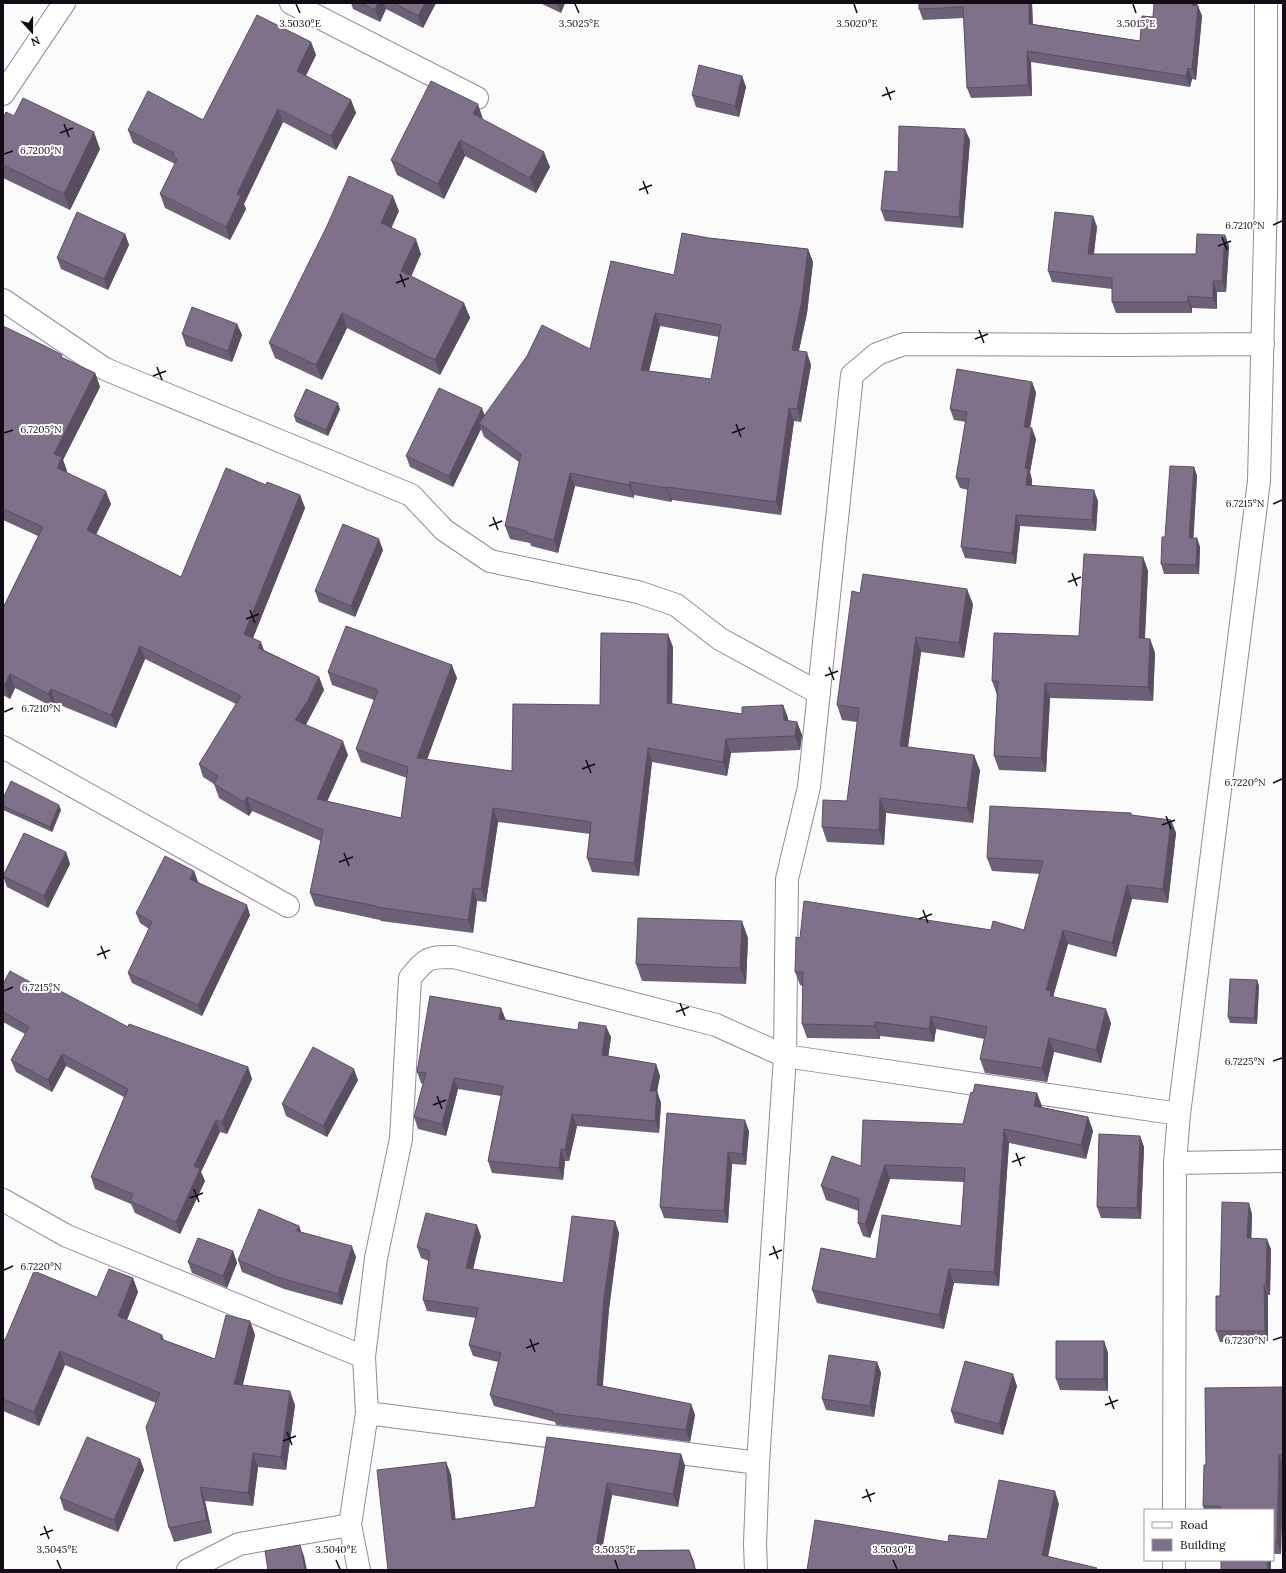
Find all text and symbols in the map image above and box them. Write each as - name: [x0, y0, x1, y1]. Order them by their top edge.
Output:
- north arrow: [12, 12, 52, 52]
- text: 3.5030°E: [279, 17, 321, 30]
- text: 3.5025°E: [559, 17, 599, 30]
- text: 3.5020°E: [836, 17, 878, 30]
- text: 3.5015°E: [1116, 17, 1156, 30]
- text: N: [29, 33, 42, 50]
- text: 6.7200°N: [20, 144, 62, 157]
- text: 6.7210°N: [1225, 219, 1265, 232]
- text: 6.7205°N: [20, 423, 62, 436]
- text: 6.7215°N: [1226, 497, 1265, 510]
- text: 6.7210°N: [21, 702, 61, 715]
- text: 6.7220°N: [1224, 776, 1266, 789]
- text: 6.7215°N: [22, 981, 61, 994]
- text: 6.7225°N: [1225, 1055, 1266, 1068]
- text: 6.7220°N: [20, 1260, 62, 1273]
- text: 6.7230°N: [1224, 1334, 1266, 1347]
- legend: [1144, 1509, 1274, 1561]
- text: Road: [1180, 1517, 1208, 1532]
- text: Building: [1180, 1537, 1226, 1552]
- text: 3.5045°E: [37, 1543, 77, 1556]
- text: 3.5040°E: [315, 1543, 357, 1556]
- text: 3.5035°E: [595, 1543, 635, 1556]
- text: 3.5030°E: [872, 1543, 914, 1556]

